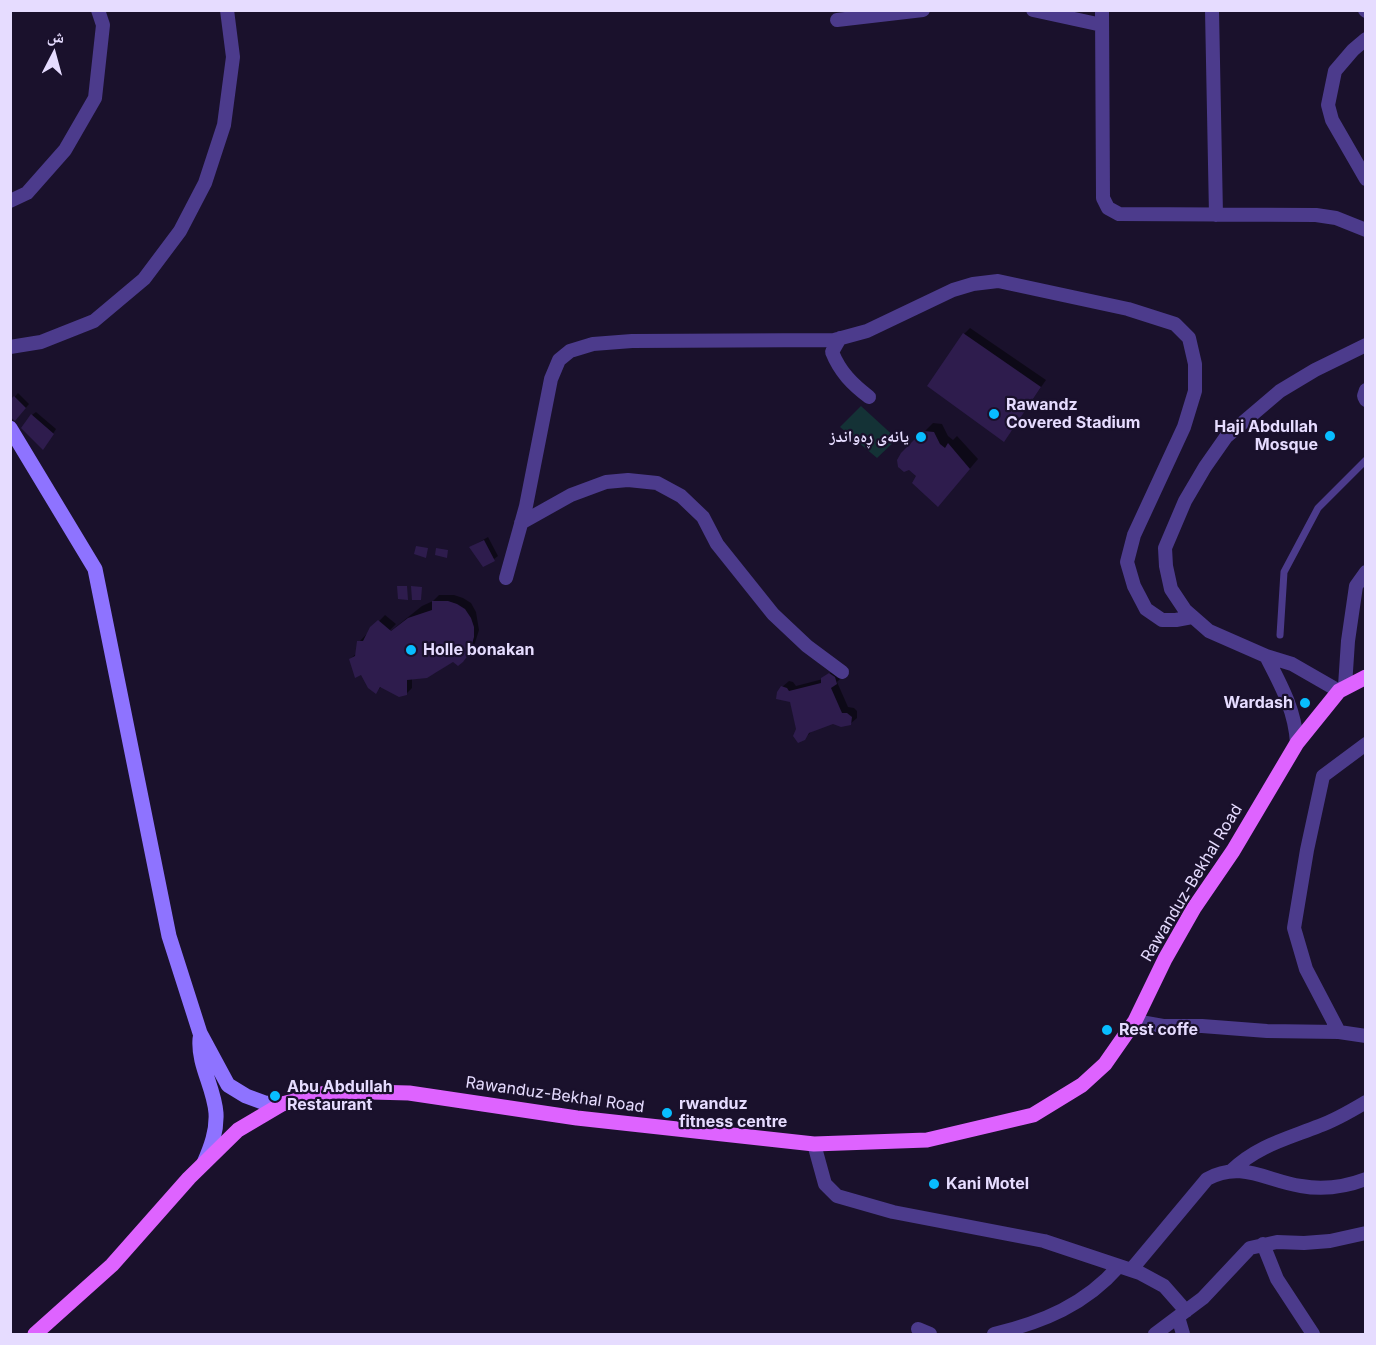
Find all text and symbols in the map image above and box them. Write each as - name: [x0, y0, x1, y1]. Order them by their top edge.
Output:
- north arrow: [24, 24, 84, 84]
- text: ش: [46, 25, 65, 47]
- place label: Rawandz Covered Stadium: [1006, 395, 1140, 433]
- marker: Rawandz Covered Stadium: [987, 407, 1001, 421]
- place label: Haji Abdullah Mosque: [1214, 417, 1318, 455]
- place label: یانەی ڕەواندز: [830, 427, 909, 447]
- marker: Haji Abdullah Mosque: [1323, 429, 1337, 443]
- marker: یانەی ڕەواندز: [914, 430, 928, 444]
- place label: Holle bonakan: [423, 640, 534, 660]
- marker: Holle bonakan: [404, 643, 418, 657]
- place label: Wardash: [1224, 693, 1293, 713]
- marker: Wardash: [1298, 696, 1312, 710]
- street label: Rawanduz-Bekhal Road: [1137, 801, 1247, 965]
- place label: Rest coffe: [1119, 1020, 1198, 1040]
- marker: Rest coffe: [1100, 1023, 1114, 1037]
- street label: Rawanduz-Bekhal Road: [464, 1073, 646, 1117]
- place label: Abu Abdullah Restaurant: [287, 1077, 393, 1115]
- marker: Abu Abdullah Restaurant: [268, 1089, 282, 1103]
- place label: rwanduz fitness centre: [679, 1094, 787, 1132]
- marker: rwanduz fitness centre: [660, 1106, 674, 1120]
- place label: Kani Motel: [946, 1174, 1029, 1194]
- marker: Kani Motel: [927, 1177, 941, 1191]

